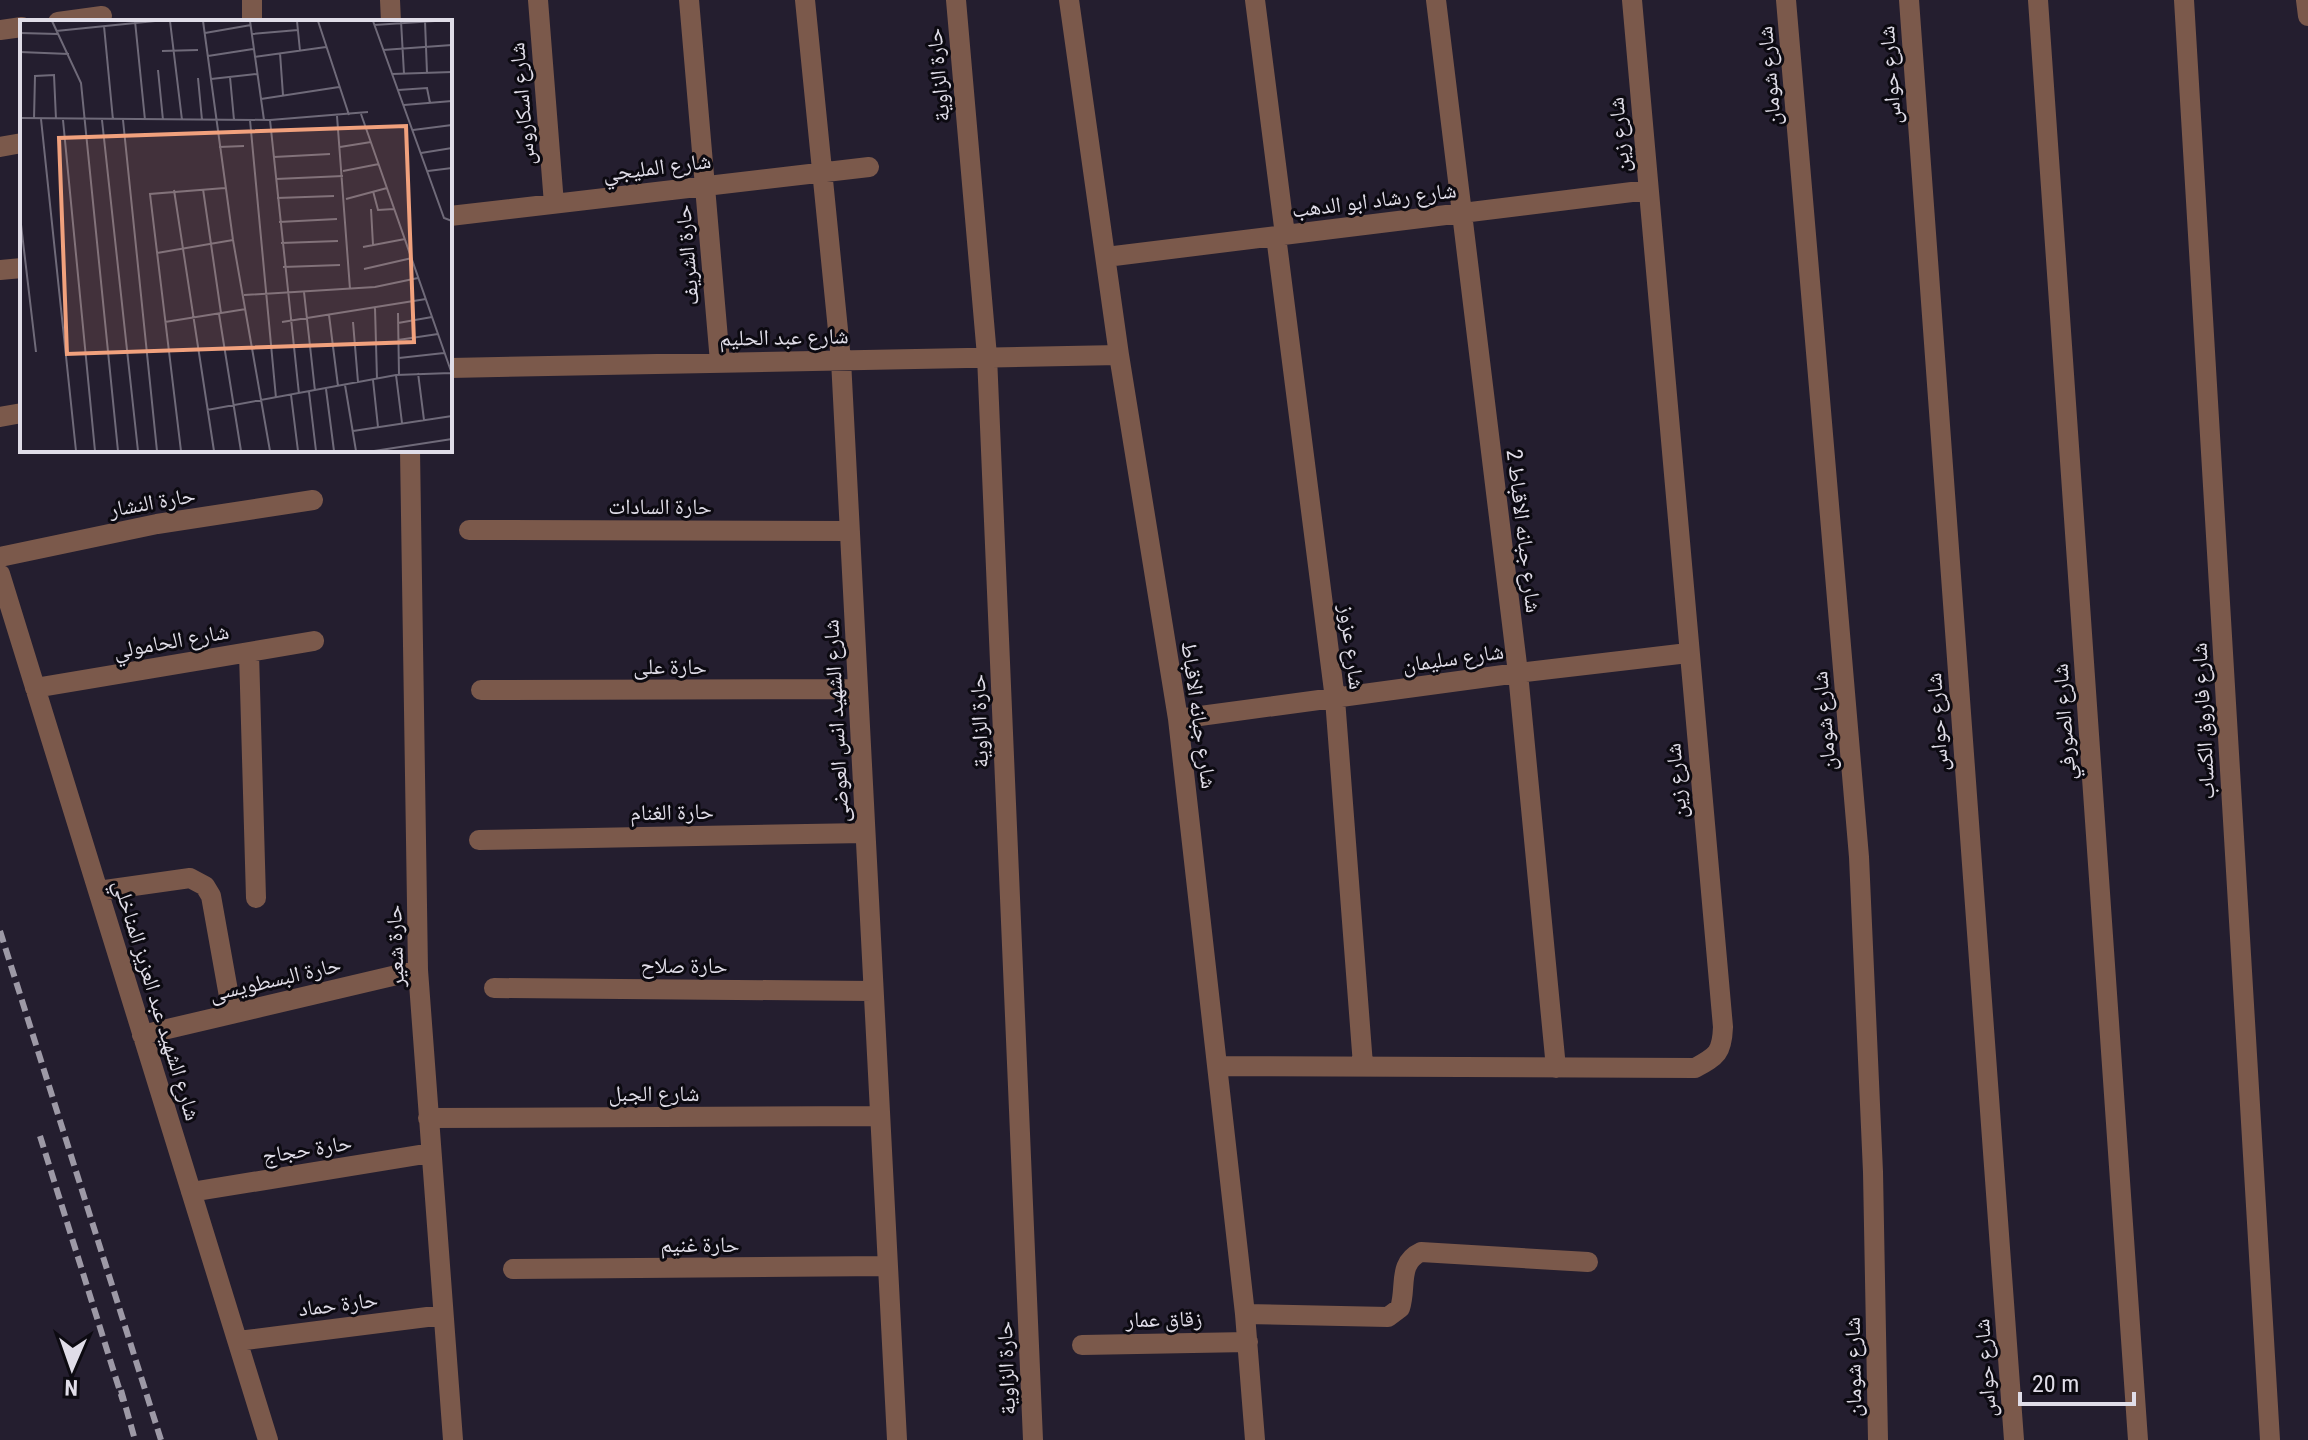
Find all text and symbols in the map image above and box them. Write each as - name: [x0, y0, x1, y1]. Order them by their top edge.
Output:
- inset map: [20, 20, 452, 452]
- street label: شارع شومان: [1752, 25, 1787, 127]
- street label: شارع حواس: [1874, 25, 1907, 125]
- street label: حارة الزاوية: [921, 27, 955, 123]
- street label: شارع اسكاروس: [504, 41, 541, 167]
- street label: شارع زين: [1603, 96, 1636, 174]
- street label: شارع المليجي: [601, 148, 713, 191]
- street label: شارع رشاد ابو الدهب: [1290, 177, 1458, 223]
- street label: حارة الشريف: [670, 204, 704, 306]
- street label: شارع عبد الحليم: [719, 323, 849, 353]
- street label: شارع جبانه الاقباط 2: [1501, 448, 1546, 614]
- street label: حارة النشار: [106, 482, 197, 522]
- street label: حارة السادات: [608, 494, 712, 519]
- street label: شارع عزوز: [1333, 602, 1370, 691]
- street label: شارع الحامولي: [111, 619, 232, 668]
- street label: شارع الشهيد انس العوضى: [818, 619, 855, 823]
- street label: شارع سليمان: [1401, 639, 1505, 678]
- street label: شارع جبانه الاقباط: [1175, 640, 1222, 790]
- street label: شارع فاروق الكساب: [2186, 642, 2221, 800]
- street label: حارة على: [633, 654, 707, 680]
- street label: شارع الصورفي: [2047, 662, 2085, 781]
- street label: شارع شومان: [1807, 670, 1842, 772]
- street label: شارع حواس: [1921, 672, 1954, 772]
- street label: حارة الزاوية: [965, 674, 993, 768]
- street label: شارع زين: [1660, 742, 1693, 820]
- street label: حارة الغنام: [630, 799, 714, 827]
- street label: شارع الشهيد عبد العزيز المناخلي: [104, 876, 206, 1125]
- street label: حارة شعير: [381, 904, 409, 989]
- street label: حارة البسطويسى: [207, 952, 344, 1007]
- street label: حارة صلاح: [641, 953, 727, 979]
- street label: شارع الجبل: [609, 1081, 699, 1107]
- street label: حارة حجاج: [260, 1130, 354, 1169]
- street label: حارة غنيم: [660, 1232, 740, 1259]
- street label: حارة حماد: [297, 1287, 379, 1321]
- street label: زقاق عمار: [1124, 1306, 1203, 1333]
- street label: شارع شومان: [1840, 1317, 1867, 1417]
- street label: شارع حواس: [1969, 1318, 2002, 1418]
- street label: حارة الزاوية: [992, 1321, 1020, 1415]
- north arrow: [32, 1328, 112, 1408]
- scale bar: [2020, 1356, 2134, 1406]
- text: 20 m: [2032, 1370, 2079, 1398]
- text: N: [64, 1375, 78, 1400]

